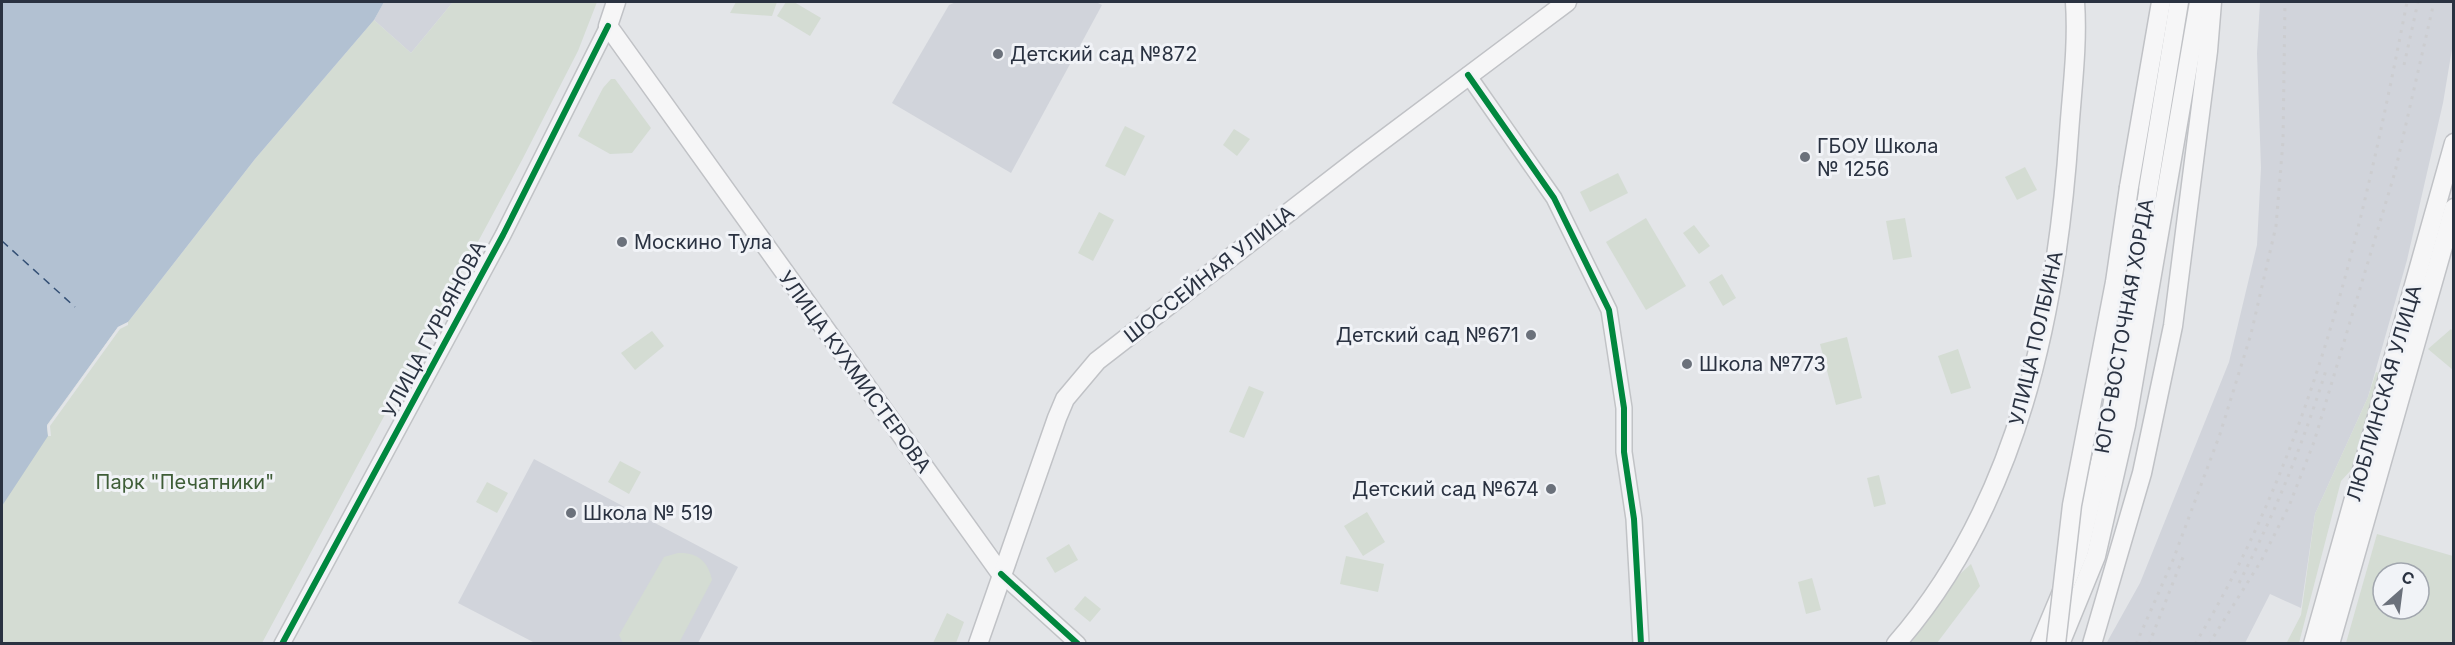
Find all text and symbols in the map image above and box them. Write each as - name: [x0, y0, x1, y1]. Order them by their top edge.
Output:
- place label: Детский сад №872: [1010, 42, 1197, 66]
- marker: Детский сад №872: [991, 47, 1005, 61]
- place label: ГБОУ Школа № 1256: [1817, 134, 1939, 181]
- marker: ГБОУ Школа № 1256: [1798, 150, 1812, 164]
- street label: ЮГО-ВОСТОЧНАЯ ХОРДА: [2090, 196, 2158, 455]
- street label: ШОССЕЙНАЯ УЛИЦА: [1119, 199, 1299, 348]
- place label: Москино Тула: [634, 230, 772, 254]
- marker: Москино Тула: [615, 235, 629, 249]
- street label: УЛИЦА ГУРЬЯНОВА: [377, 237, 491, 421]
- street label: УЛИЦА ПОЛБИНА: [2004, 248, 2068, 428]
- street label: УЛИЦА КУХМИСТЕРОВА: [774, 266, 936, 478]
- street label: ЛЮБЛИНСКАЯ УЛИЦА: [2342, 282, 2426, 504]
- place label: Детский сад №671: [1336, 323, 1519, 347]
- marker: Детский сад №671: [1524, 328, 1538, 342]
- place label: Школа №773: [1699, 352, 1826, 376]
- marker: Школа №773: [1680, 357, 1694, 371]
- park label: Парк "Печатники": [96, 470, 274, 494]
- place label: Детский сад №674: [1352, 477, 1539, 501]
- marker: Детский сад №674: [1544, 482, 1558, 496]
- place label: Школа № 519: [583, 501, 713, 525]
- marker: Школа № 519: [564, 506, 578, 520]
- north arrow: [2371, 561, 2431, 621]
- text: С: [2398, 566, 2418, 589]

